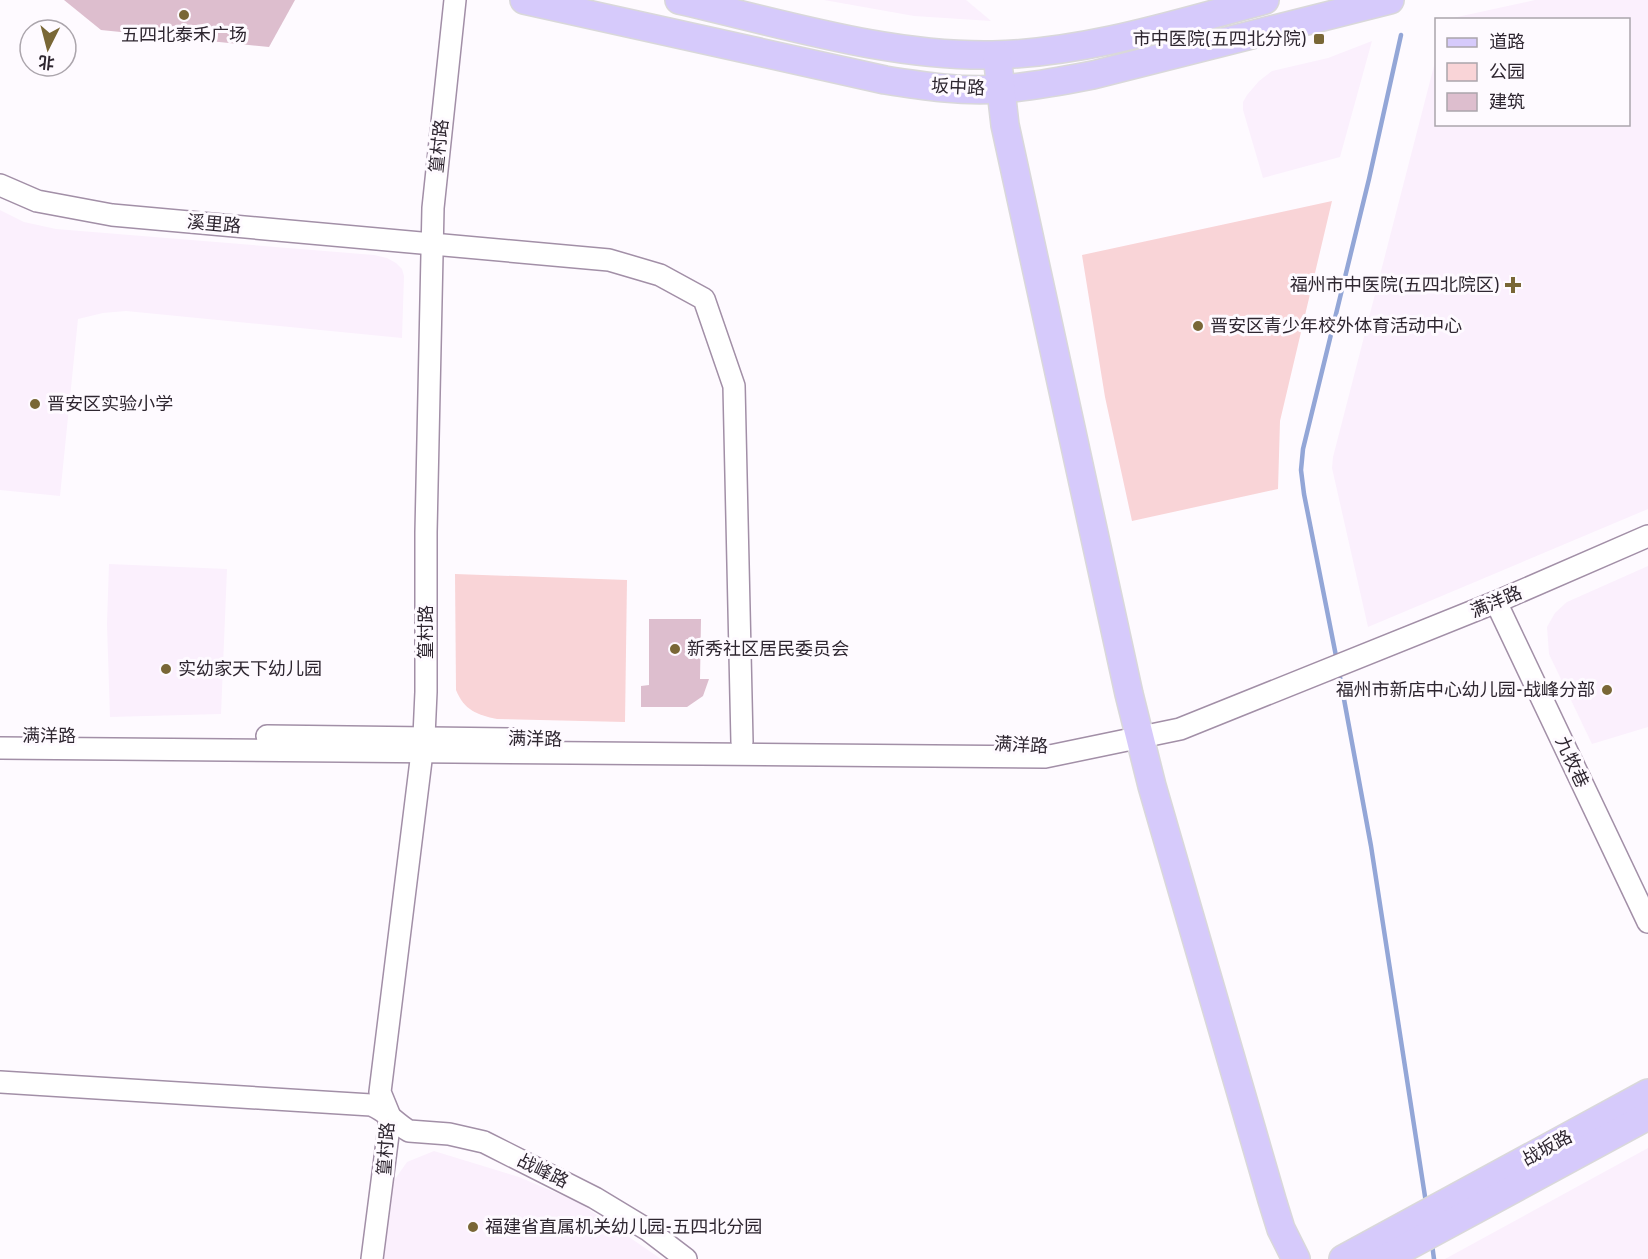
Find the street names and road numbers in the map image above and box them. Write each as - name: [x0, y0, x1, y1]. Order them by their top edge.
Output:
- street label: 坂中路: [930, 76, 985, 101]
- street label: 篁村路: [426, 118, 455, 174]
- street label: 溪里路: [186, 212, 242, 239]
- street label: 满洋路: [1467, 582, 1526, 625]
- street label: 篁村路: [416, 605, 439, 659]
- street label: 满洋路: [22, 726, 76, 749]
- street label: 满洋路: [508, 729, 562, 752]
- street label: 九牧巷: [1549, 733, 1592, 792]
- street label: 满洋路: [993, 734, 1048, 759]
- street label: 篁村路: [374, 1121, 401, 1177]
- street label: 战坂路: [1519, 1126, 1577, 1172]
- street label: 战峰路: [513, 1150, 572, 1195]

